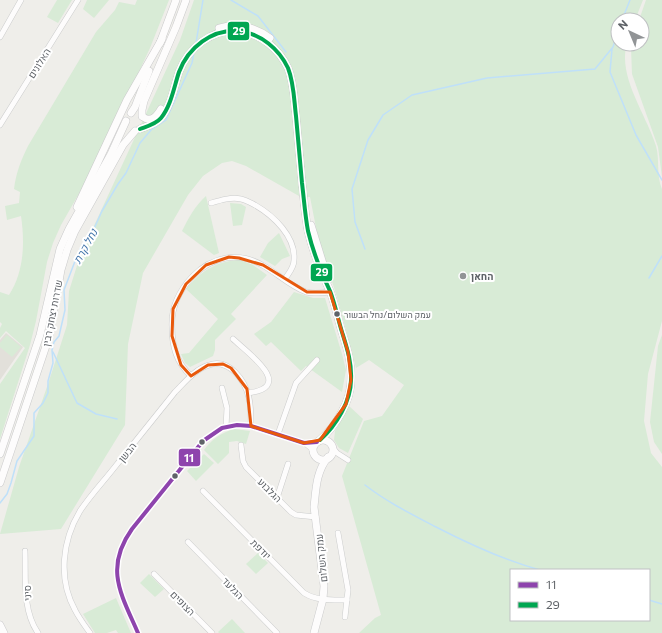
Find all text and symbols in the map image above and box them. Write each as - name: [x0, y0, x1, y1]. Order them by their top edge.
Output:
- north arrow: [610, 12, 650, 52]
- text: N: [615, 17, 630, 32]
- line badge: 29: [227, 21, 250, 41]
- text: 29: [233, 24, 246, 37]
- street label: האלונים: [25, 46, 53, 80]
- water label: נחל קרת: [70, 226, 101, 266]
- line badge: 29: [310, 263, 333, 282]
- text: 29: [316, 265, 329, 278]
- place label: החאן: [471, 270, 493, 282]
- marker: החאן: [458, 271, 468, 281]
- street label: שדרות יצחק רבין: [40, 278, 64, 347]
- marker: עמק השלום/נחל הבשור: [332, 309, 342, 319]
- place label: עמק השלום/נחל הבשור: [344, 309, 431, 320]
- unlabelled marker: [197, 437, 207, 447]
- street label: הבשן: [115, 440, 139, 464]
- line badge: 11: [178, 448, 201, 467]
- text: 11: [184, 451, 194, 464]
- unlabelled marker: [170, 471, 180, 481]
- street label: הגלבוע: [256, 476, 285, 505]
- street label: עמק השלום: [312, 533, 330, 583]
- street label: יודפת: [248, 536, 274, 562]
- legend: [510, 569, 650, 621]
- street label: הגלעד: [220, 575, 246, 602]
- text: 11: [546, 577, 556, 591]
- street label: סיני: [21, 585, 33, 601]
- street label: הצופים: [168, 588, 198, 618]
- text: 29: [546, 597, 560, 611]

